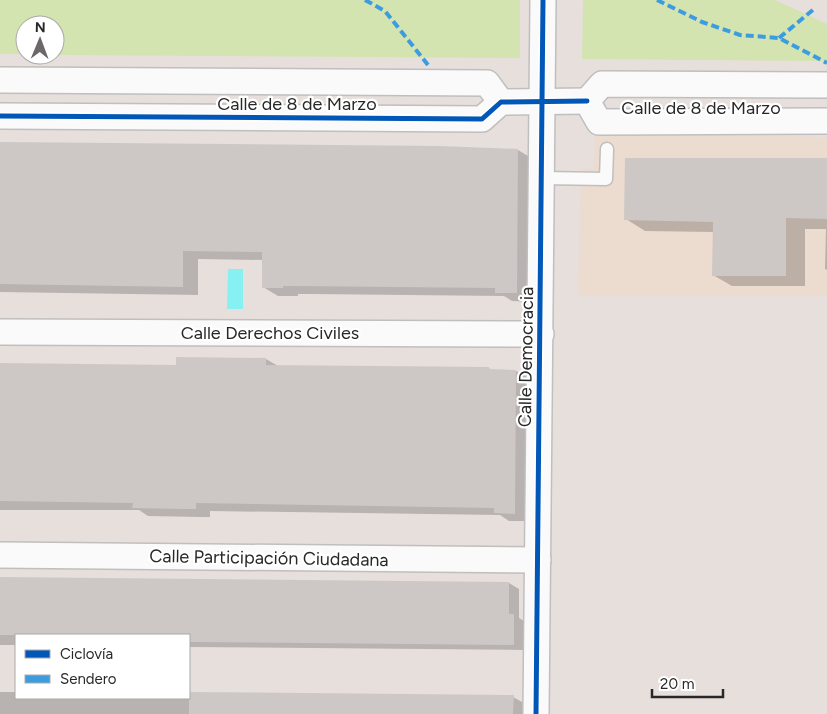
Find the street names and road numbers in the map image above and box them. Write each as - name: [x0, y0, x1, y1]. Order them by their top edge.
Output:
- street label: Calle de 8 de Marzo: [217, 93, 377, 115]
- street label: Calle de 8 de Marzo: [621, 97, 781, 119]
- street label: Calle Democracia: [514, 287, 538, 427]
- street label: Calle Derechos Civiles: [181, 322, 359, 344]
- street label: Calle Participación Ciudadana: [149, 545, 389, 571]

